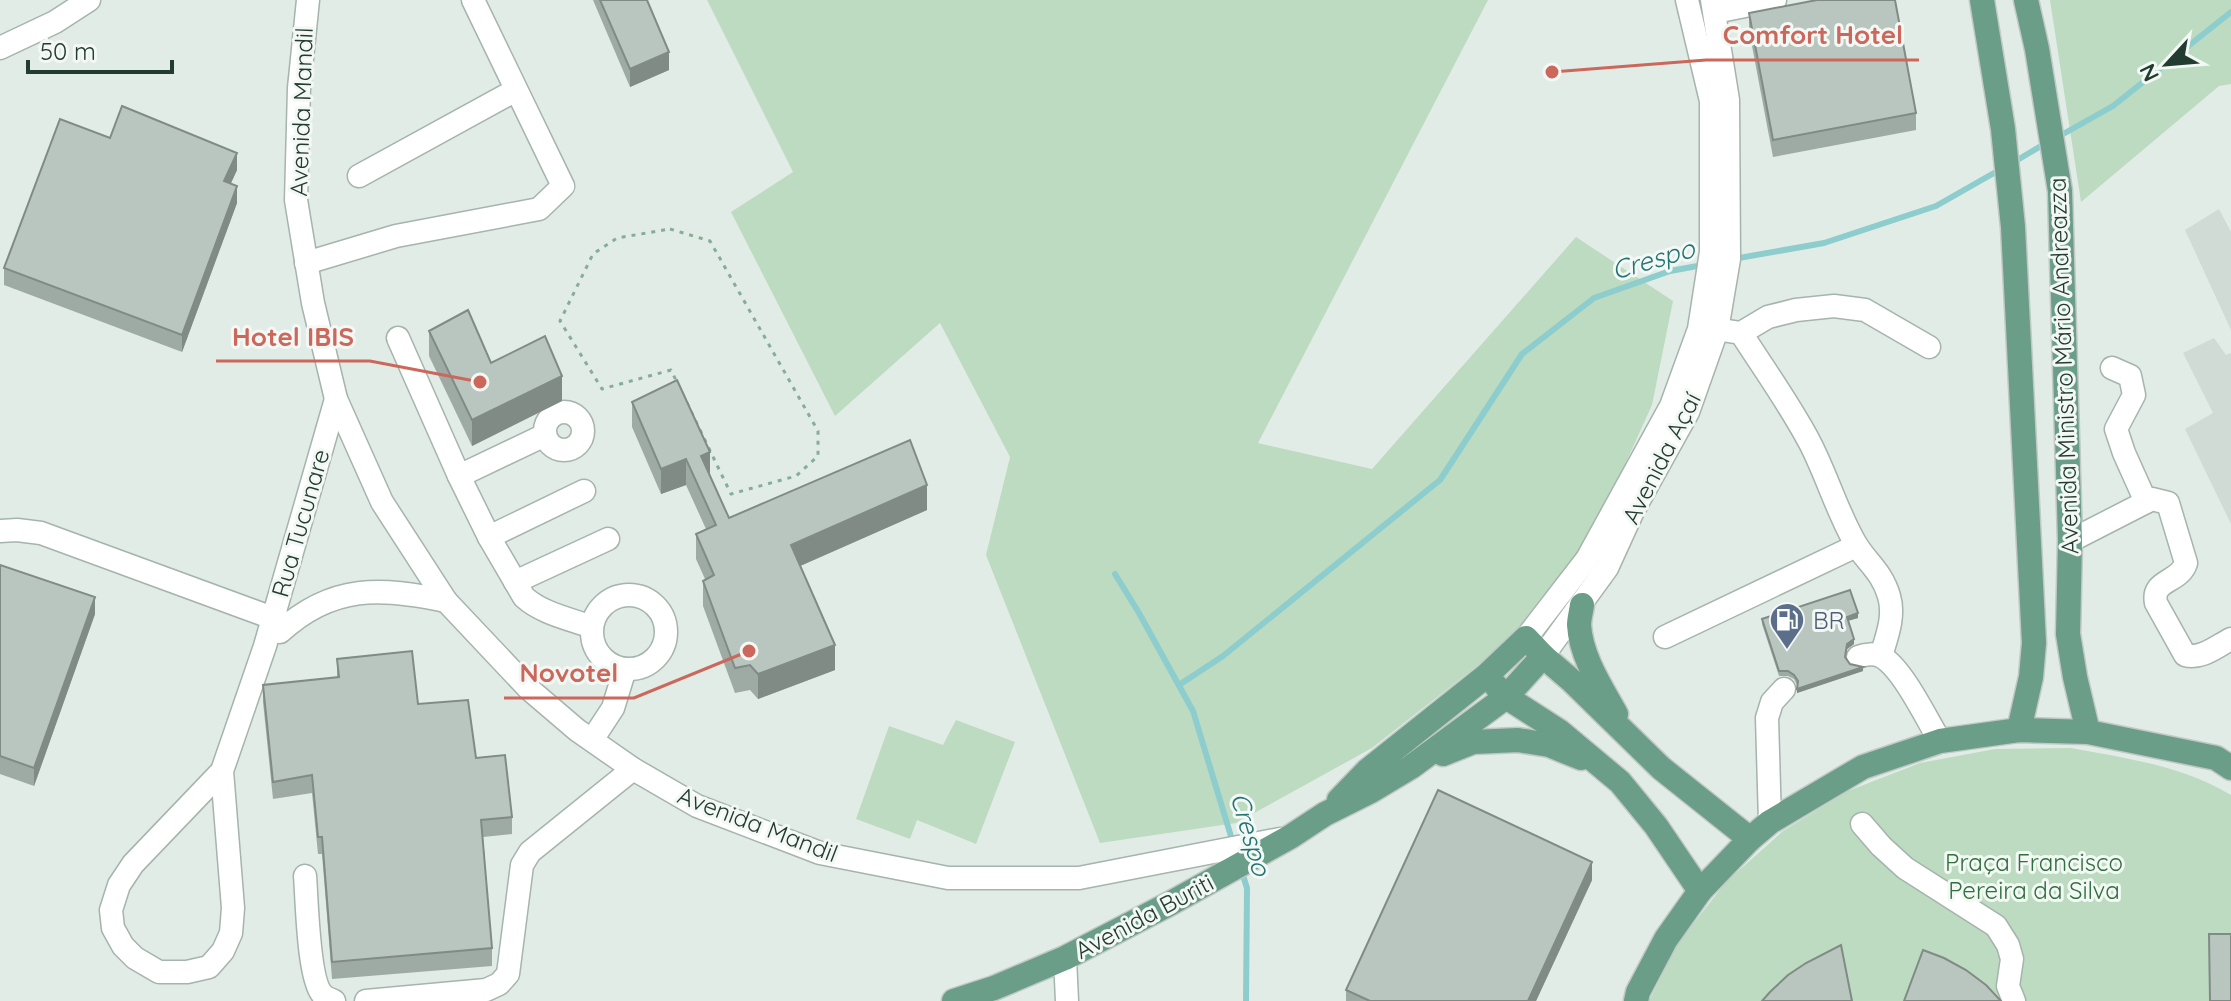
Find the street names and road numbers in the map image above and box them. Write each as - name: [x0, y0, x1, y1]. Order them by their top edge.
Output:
- street label: Avenida Mandil: [283, 27, 319, 197]
- street label: Avenida Ministro Mário Andreazza: [2041, 177, 2085, 555]
- street label: Avenida Açaí: [1615, 387, 1707, 529]
- street label: Rua Tucunare: [265, 446, 335, 600]
- street label: Avenida Mandil: [674, 780, 842, 868]
- street label: Avenida Buriti: [1070, 867, 1218, 965]

